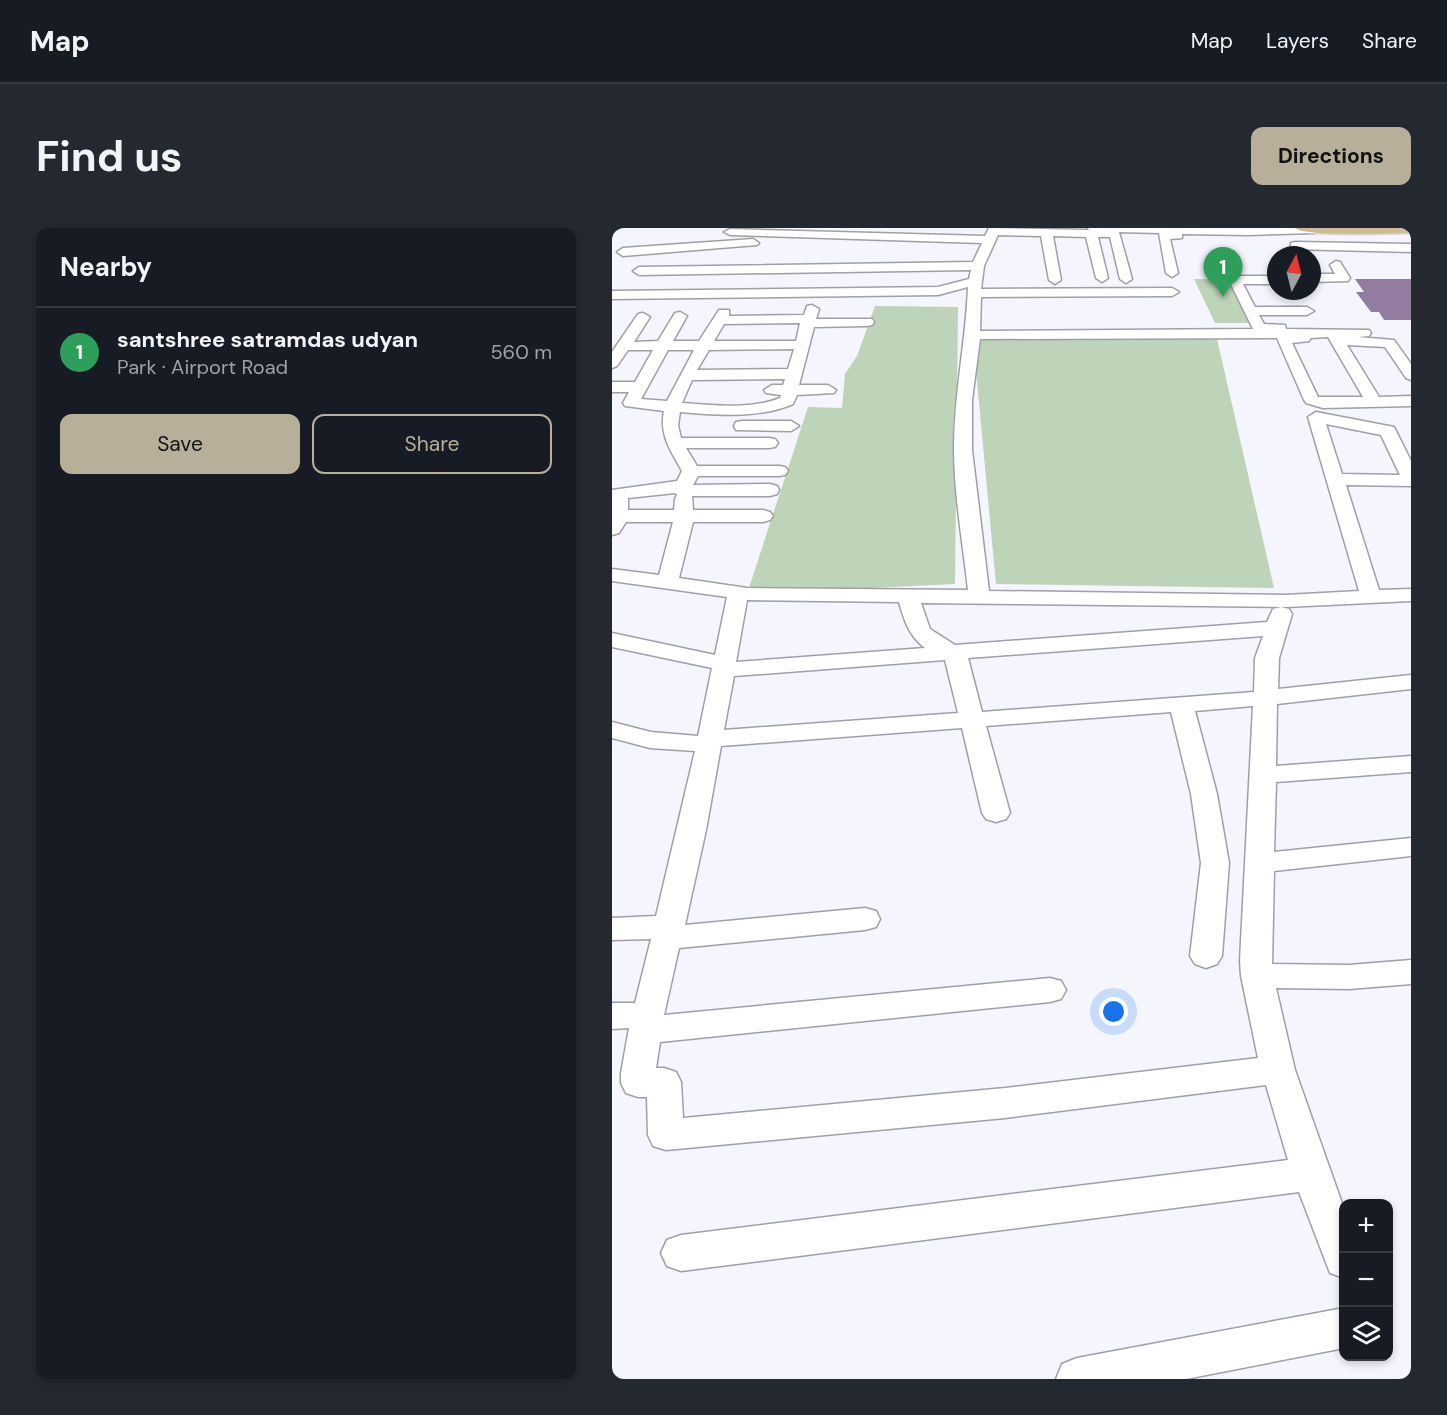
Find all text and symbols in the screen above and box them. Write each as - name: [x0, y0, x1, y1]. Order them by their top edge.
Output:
- text: Map: [30, 23, 90, 60]
- text: Map: [1191, 27, 1233, 55]
- text: Layers: [1266, 27, 1329, 55]
- text: Share: [1362, 27, 1417, 55]
- button: Directions: [1251, 127, 1411, 185]
- text: Find us: [36, 129, 182, 184]
- north arrow: [1267, 246, 1321, 300]
- pin: 1: [1204, 248, 1242, 297]
- text: Nearby: [60, 250, 152, 284]
- text: santshree satramdas udyan: [117, 325, 418, 354]
- text: 1: [76, 339, 83, 365]
- text: 560 m: [490, 339, 552, 365]
- text: Park · Airport Road: [117, 354, 288, 380]
- button: Save: [60, 414, 300, 474]
- button: Share: [312, 414, 552, 474]
- your location: [1099, 997, 1128, 1026]
- map controls: [1339, 1199, 1393, 1361]
- button: +: [1339, 1199, 1393, 1253]
- button: −: [1339, 1253, 1393, 1307]
- button: layers: [1339, 1307, 1393, 1361]

